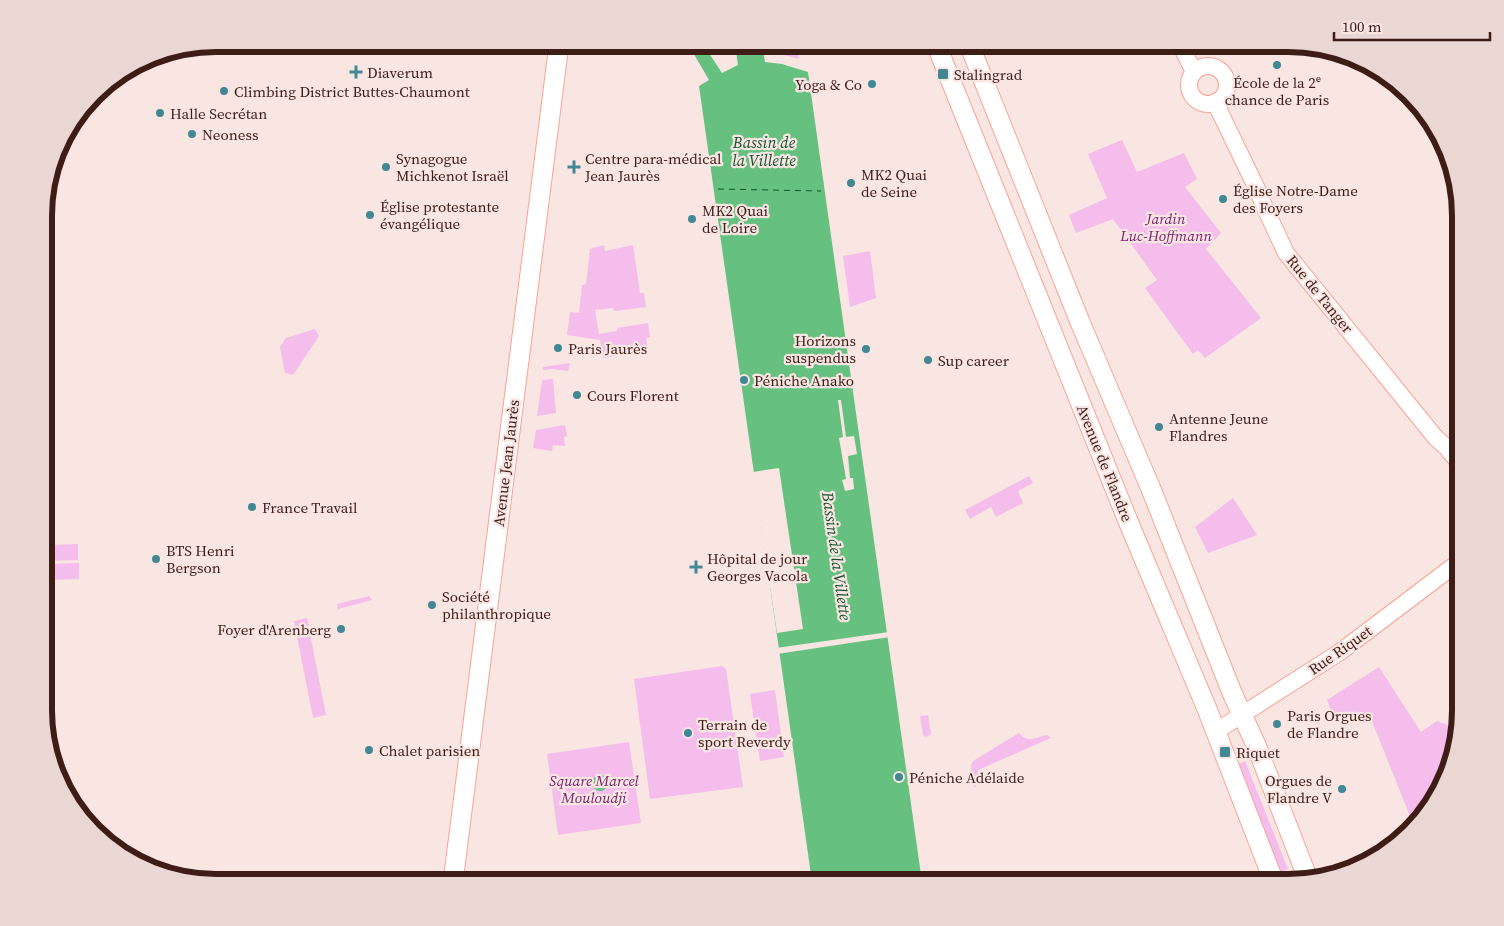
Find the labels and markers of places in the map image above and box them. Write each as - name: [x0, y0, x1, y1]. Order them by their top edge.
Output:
- marker: École de la 2ᵉ chance de Paris: [1271, 59, 1283, 71]
- place label: Diaverum: [367, 62, 433, 83]
- place label: Stalingrad: [954, 64, 1023, 85]
- marker: Diaverum: [349, 65, 363, 79]
- marker: Stalingrad: [936, 67, 950, 81]
- place label: École de la 2ᵉ chance de Paris: [1225, 72, 1329, 110]
- place label: Yoga & Co: [795, 74, 862, 95]
- marker: Yoga & Co: [866, 78, 878, 90]
- place label: Climbing District Buttes-Chaumont: [234, 81, 470, 102]
- marker: Climbing District Buttes-Chaumont: [218, 85, 230, 97]
- place label: Halle Secrétan: [170, 103, 267, 124]
- marker: Halle Secrétan: [154, 107, 166, 119]
- place label: Neoness: [202, 124, 259, 145]
- marker: Neoness: [186, 128, 198, 140]
- place label: Synagogue Michkenot Israël: [396, 148, 509, 186]
- place label: Centre para-médical Jean Jaurès: [584, 148, 722, 186]
- marker: Centre para-médical Jean Jaurès: [567, 160, 581, 174]
- marker: Synagogue Michkenot Israël: [380, 161, 392, 173]
- place label: MK2 Quai de Seine: [861, 164, 927, 202]
- marker: MK2 Quai de Seine: [845, 177, 857, 189]
- place label: Église Notre-Dame des Foyers: [1233, 180, 1358, 218]
- marker: Église Notre-Dame des Foyers: [1217, 193, 1229, 205]
- place label: Église protestante évangélique: [380, 196, 499, 234]
- place label: MK2 Quai de Loire: [702, 200, 768, 238]
- marker: Église protestante évangélique: [364, 209, 376, 221]
- marker: MK2 Quai de Loire: [686, 213, 698, 225]
- place label: Horizons suspendus: [785, 330, 856, 368]
- place label: Paris Jaurès: [568, 338, 647, 359]
- marker: Paris Jaurès: [552, 342, 564, 354]
- marker: Horizons suspendus: [860, 343, 872, 355]
- place label: Sup career: [938, 350, 1010, 371]
- marker: Sup career: [922, 354, 934, 366]
- place label: Péniche Anako: [754, 370, 854, 391]
- marker: Péniche Anako: [738, 374, 750, 386]
- place label: Cours Florent: [587, 385, 679, 406]
- marker: Cours Florent: [571, 389, 583, 401]
- place label: Antenne Jeune Flandres: [1169, 408, 1269, 446]
- marker: Antenne Jeune Flandres: [1153, 421, 1165, 433]
- place label: France Travail: [262, 497, 358, 518]
- marker: France Travail: [246, 501, 258, 513]
- place label: BTS Henri Bergson: [166, 540, 234, 578]
- place label: Hôpital de jour Georges Vacola: [707, 548, 808, 586]
- marker: BTS Henri Bergson: [150, 553, 162, 565]
- marker: Hôpital de jour Georges Vacola: [689, 560, 703, 574]
- place label: Société philanthropique: [442, 586, 551, 624]
- marker: Société philanthropique: [426, 599, 438, 611]
- place label: Foyer d'Arenberg: [217, 619, 331, 640]
- marker: Foyer d'Arenberg: [335, 623, 347, 635]
- place label: Paris Orgues de Flandre: [1287, 705, 1372, 743]
- place label: Terrain de sport Reverdy: [698, 714, 791, 752]
- marker: Paris Orgues de Flandre: [1271, 718, 1283, 730]
- marker: Terrain de sport Reverdy: [682, 727, 694, 739]
- place label: Chalet parisien: [379, 740, 480, 761]
- place label: Riquet: [1236, 742, 1280, 763]
- marker: Chalet parisien: [363, 744, 375, 756]
- marker: Riquet: [1218, 745, 1232, 759]
- place label: Péniche Adélaide: [909, 767, 1025, 788]
- place label: Orgues de Flandre V: [1265, 770, 1332, 808]
- marker: Péniche Adélaide: [893, 771, 905, 783]
- marker: Orgues de Flandre V: [1336, 783, 1348, 795]

